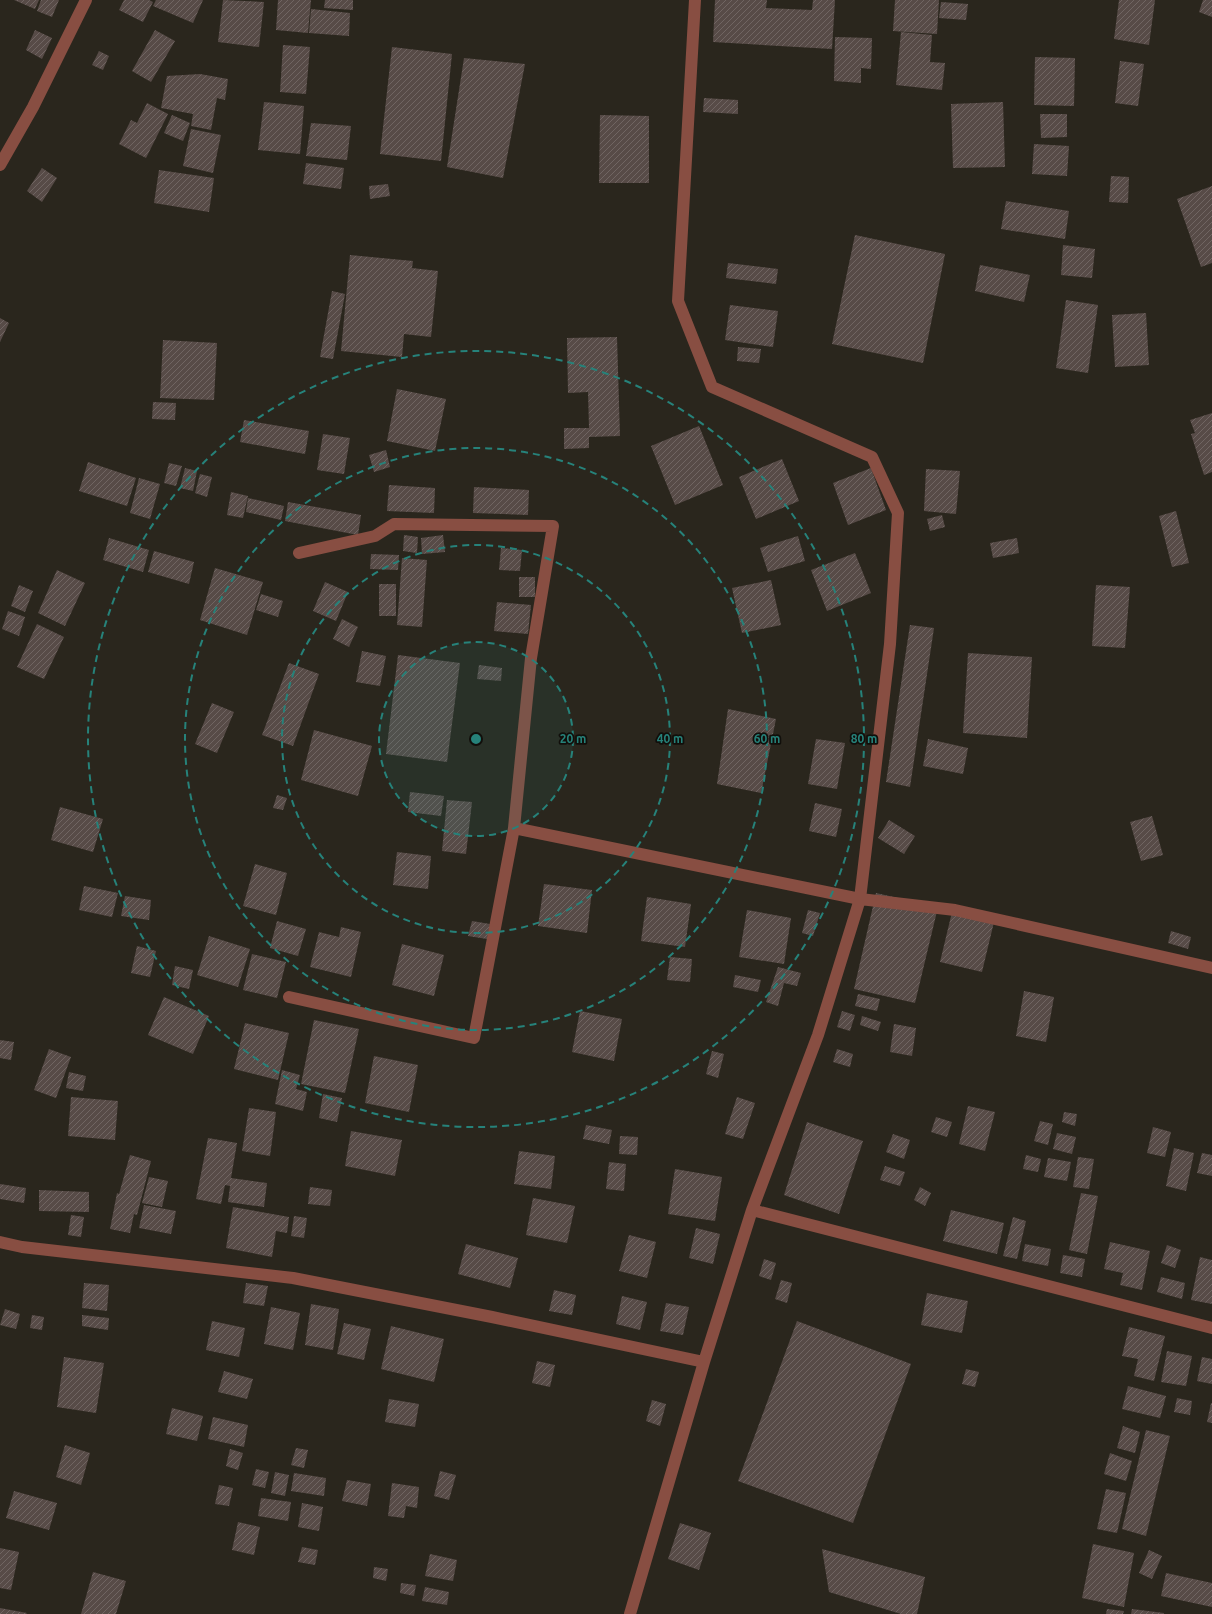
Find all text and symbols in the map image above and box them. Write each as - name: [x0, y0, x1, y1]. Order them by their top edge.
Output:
- centre of rings: [469, 732, 483, 746]
- text: 20 m: [560, 732, 586, 745]
- text: 40 m: [657, 732, 683, 745]
- text: 60 m: [754, 732, 780, 745]
- text: 80 m: [851, 732, 877, 745]

